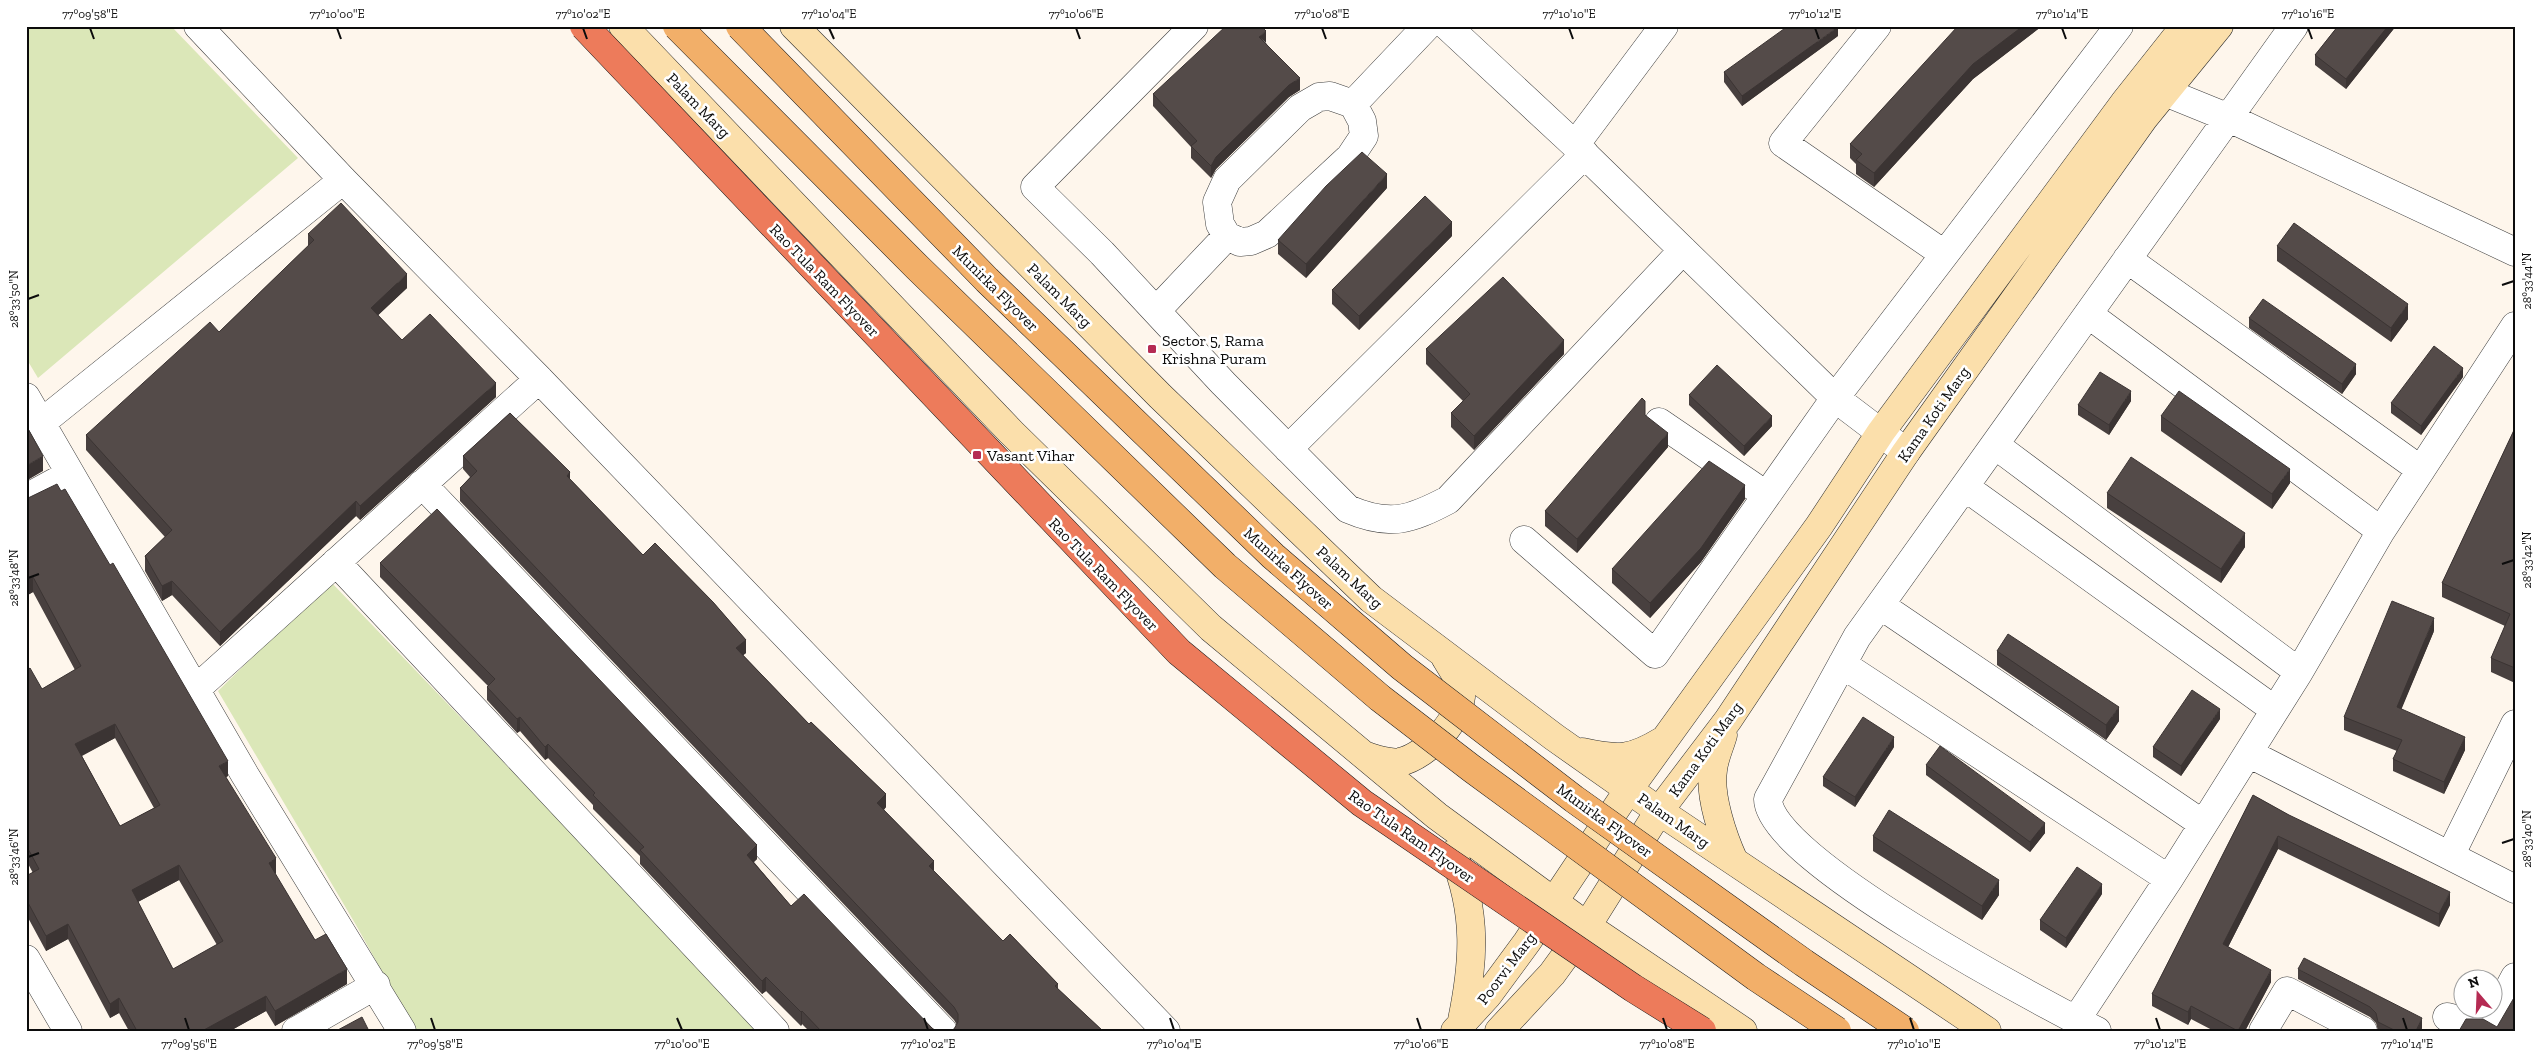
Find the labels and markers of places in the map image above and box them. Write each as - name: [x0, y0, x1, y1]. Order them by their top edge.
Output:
- place label: Sector 5, Rama Krishna Puram: [1162, 331, 1267, 368]
- marker: Sector 5, Rama Krishna Puram: [1146, 343, 1158, 355]
- place label: Vasant Vihar: [986, 446, 1075, 465]
- marker: Vasant Vihar: [971, 449, 983, 461]

